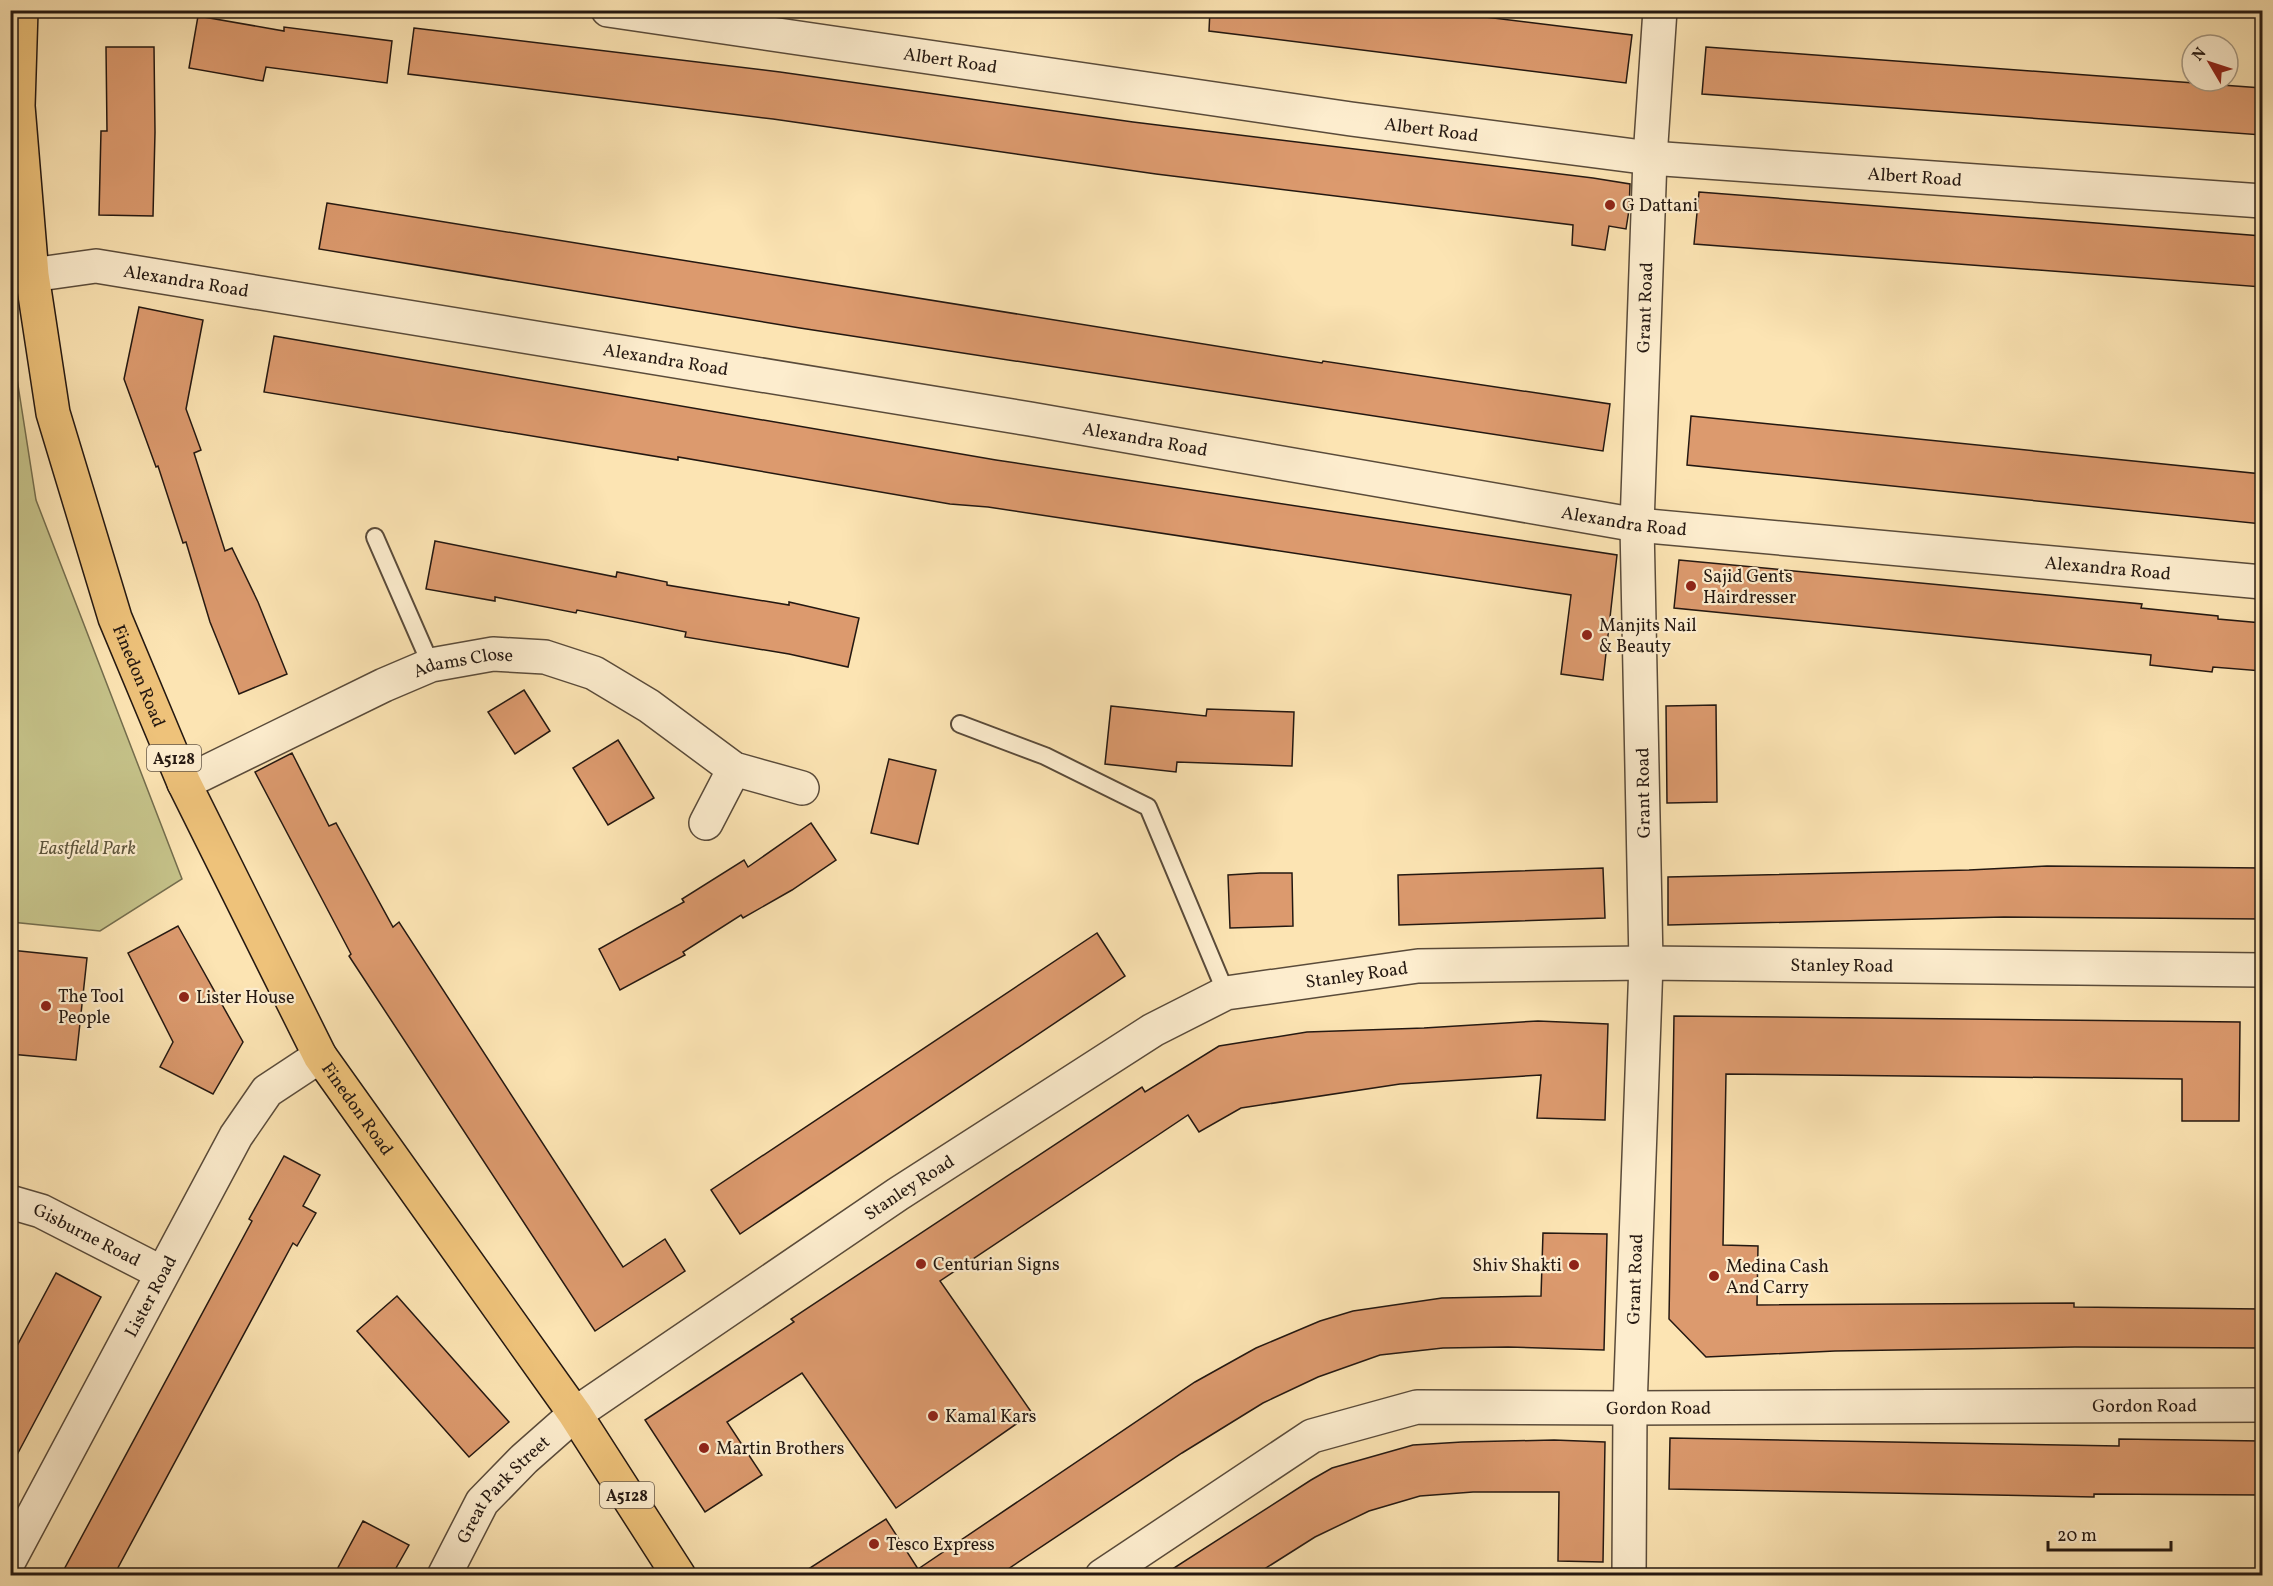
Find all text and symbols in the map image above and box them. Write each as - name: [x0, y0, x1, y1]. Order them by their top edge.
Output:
- north arrow: [2180, 33, 2240, 93]
- street label: Albert Road: [901, 42, 999, 81]
- text: N: [2188, 43, 2212, 66]
- street label: Albert Road: [1383, 112, 1480, 149]
- street label: Albert Road: [1867, 162, 1963, 194]
- place label: G Dattani: [1622, 194, 1698, 219]
- marker: G Dattani: [1603, 198, 1617, 212]
- street label: Alexandra Road: [121, 260, 250, 305]
- street label: Grant Road: [1632, 262, 1660, 354]
- street label: Alexandra Road: [601, 338, 730, 383]
- street label: Alexandra Road: [1080, 417, 1209, 464]
- street label: Alexandra Road: [1559, 501, 1688, 543]
- street label: Alexandra Road: [2043, 551, 2172, 588]
- place label: Sajid Gents Hairdresser: [1703, 565, 1797, 611]
- marker: Sajid Gents Hairdresser: [1684, 579, 1698, 593]
- place label: Manjits Nail & Beauty: [1599, 614, 1697, 660]
- street label: Finedon Road: [105, 621, 170, 731]
- marker: Manjits Nail & Beauty: [1580, 628, 1594, 642]
- street label: Adams Close: [410, 643, 514, 685]
- road number: A5128: [147, 745, 201, 771]
- street label: Grant Road: [1631, 747, 1658, 839]
- park label: Eastfield Park: [38, 837, 136, 862]
- street label: Stanley Road: [1790, 954, 1894, 980]
- street label: Stanley Road: [1304, 957, 1410, 996]
- place label: The Tool People: [58, 985, 124, 1031]
- place label: Lister House: [196, 986, 295, 1011]
- marker: Lister House: [177, 990, 191, 1004]
- marker: The Tool People: [39, 999, 53, 1013]
- street label: Finedon Road: [315, 1058, 398, 1161]
- street label: Stanley Road: [860, 1150, 960, 1227]
- street label: Gisburne Road: [30, 1198, 144, 1274]
- street label: Grant Road: [1622, 1233, 1650, 1325]
- street label: Lister Road: [120, 1251, 184, 1342]
- place label: Centurian Signs: [933, 1253, 1060, 1278]
- place label: Shiv Shakti: [1472, 1254, 1562, 1279]
- place label: Medina Cash And Carry: [1726, 1255, 1829, 1301]
- marker: Centurian Signs: [914, 1257, 928, 1271]
- marker: Shiv Shakti: [1567, 1258, 1581, 1272]
- marker: Medina Cash And Carry: [1707, 1269, 1721, 1283]
- street label: Gordon Road: [2092, 1394, 2197, 1420]
- street label: Gordon Road: [1606, 1397, 1711, 1422]
- place label: Kamal Kars: [945, 1405, 1036, 1430]
- marker: Kamal Kars: [926, 1409, 940, 1423]
- street label: Great Park Street: [452, 1431, 556, 1548]
- place label: Martin Brothers: [716, 1437, 845, 1462]
- marker: Martin Brothers: [697, 1441, 711, 1455]
- road number: A5128: [600, 1482, 654, 1508]
- scale bar: [2048, 1514, 2171, 1552]
- text: 20 m: [2057, 1524, 2097, 1549]
- place label: Tesco Express: [886, 1533, 995, 1558]
- marker: Tesco Express: [867, 1537, 881, 1551]

